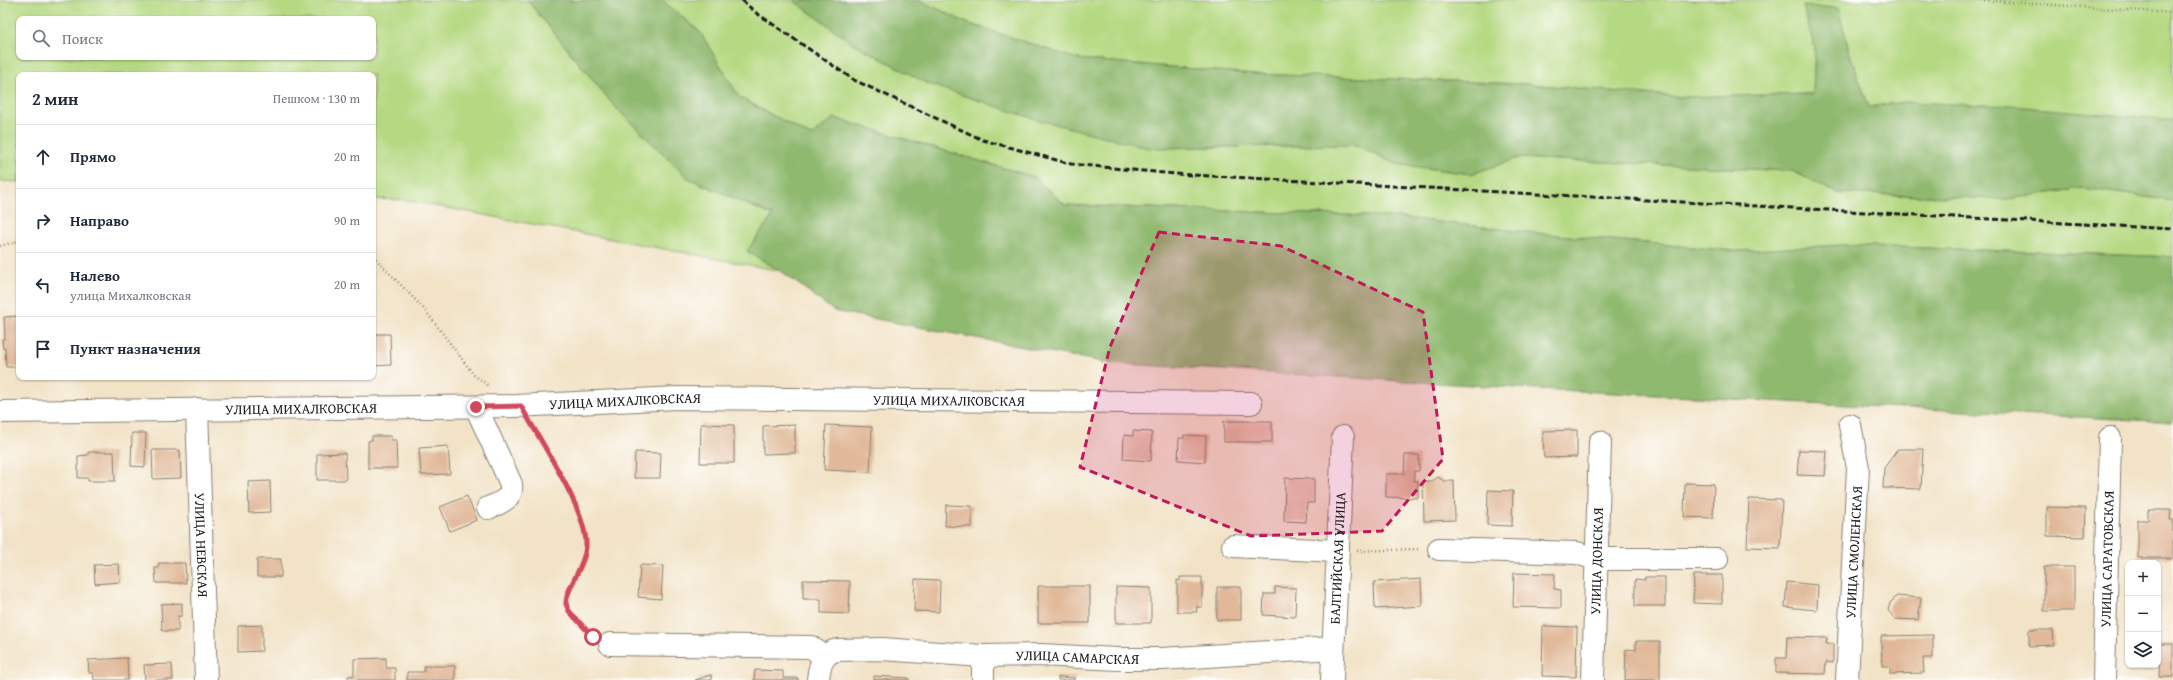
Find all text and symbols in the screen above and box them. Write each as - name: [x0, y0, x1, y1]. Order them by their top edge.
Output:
- search box: [16, 16, 376, 60]
- icon: search: [30, 27, 52, 49]
- text: Поиск: [62, 28, 103, 49]
- text: 2 мин: [32, 86, 78, 111]
- text: Пешком · 130 m: [273, 89, 360, 108]
- icon: ahead: [32, 146, 54, 168]
- text: Прямо: [70, 146, 116, 167]
- text: 20 m: [334, 147, 360, 166]
- icon: right: [32, 210, 54, 232]
- text: Направо: [70, 210, 129, 231]
- text: 90 m: [334, 211, 360, 230]
- text: Налево: [70, 265, 120, 286]
- icon: left: [32, 274, 54, 296]
- text: 20 m: [334, 275, 360, 294]
- text: улица Михалковская: [70, 286, 191, 305]
- icon: arrive: [32, 338, 54, 360]
- text: Пункт назначения: [70, 338, 201, 359]
- street label: УЛИЦА МИХАЛКОВСКАЯ: [548, 388, 701, 414]
- street label: УЛИЦА МИХАЛКОВСКАЯ: [873, 390, 1025, 411]
- street label: УЛИЦА МИХАЛКОВСКАЯ: [225, 398, 377, 419]
- route end: [467, 398, 485, 416]
- street label: УЛИЦА СМОЛЕНСКАЯ: [1840, 485, 1867, 619]
- street label: УЛИЦА САРАТОВСКАЯ: [2095, 490, 2119, 628]
- street label: БАЛТИЙСКАЯ УЛИЦА: [1325, 491, 1351, 625]
- street label: УЛИЦА НЕВСКАЯ: [190, 492, 213, 598]
- street label: УЛИЦА ДОНСКАЯ: [1585, 507, 1608, 615]
- map controls: [2125, 560, 2161, 668]
- button: +: [2125, 560, 2161, 596]
- button: −: [2125, 596, 2161, 632]
- route start: [584, 628, 602, 646]
- button: layers: [2125, 632, 2161, 668]
- street label: УЛИЦА САМАРСКАЯ: [1015, 645, 1139, 669]

